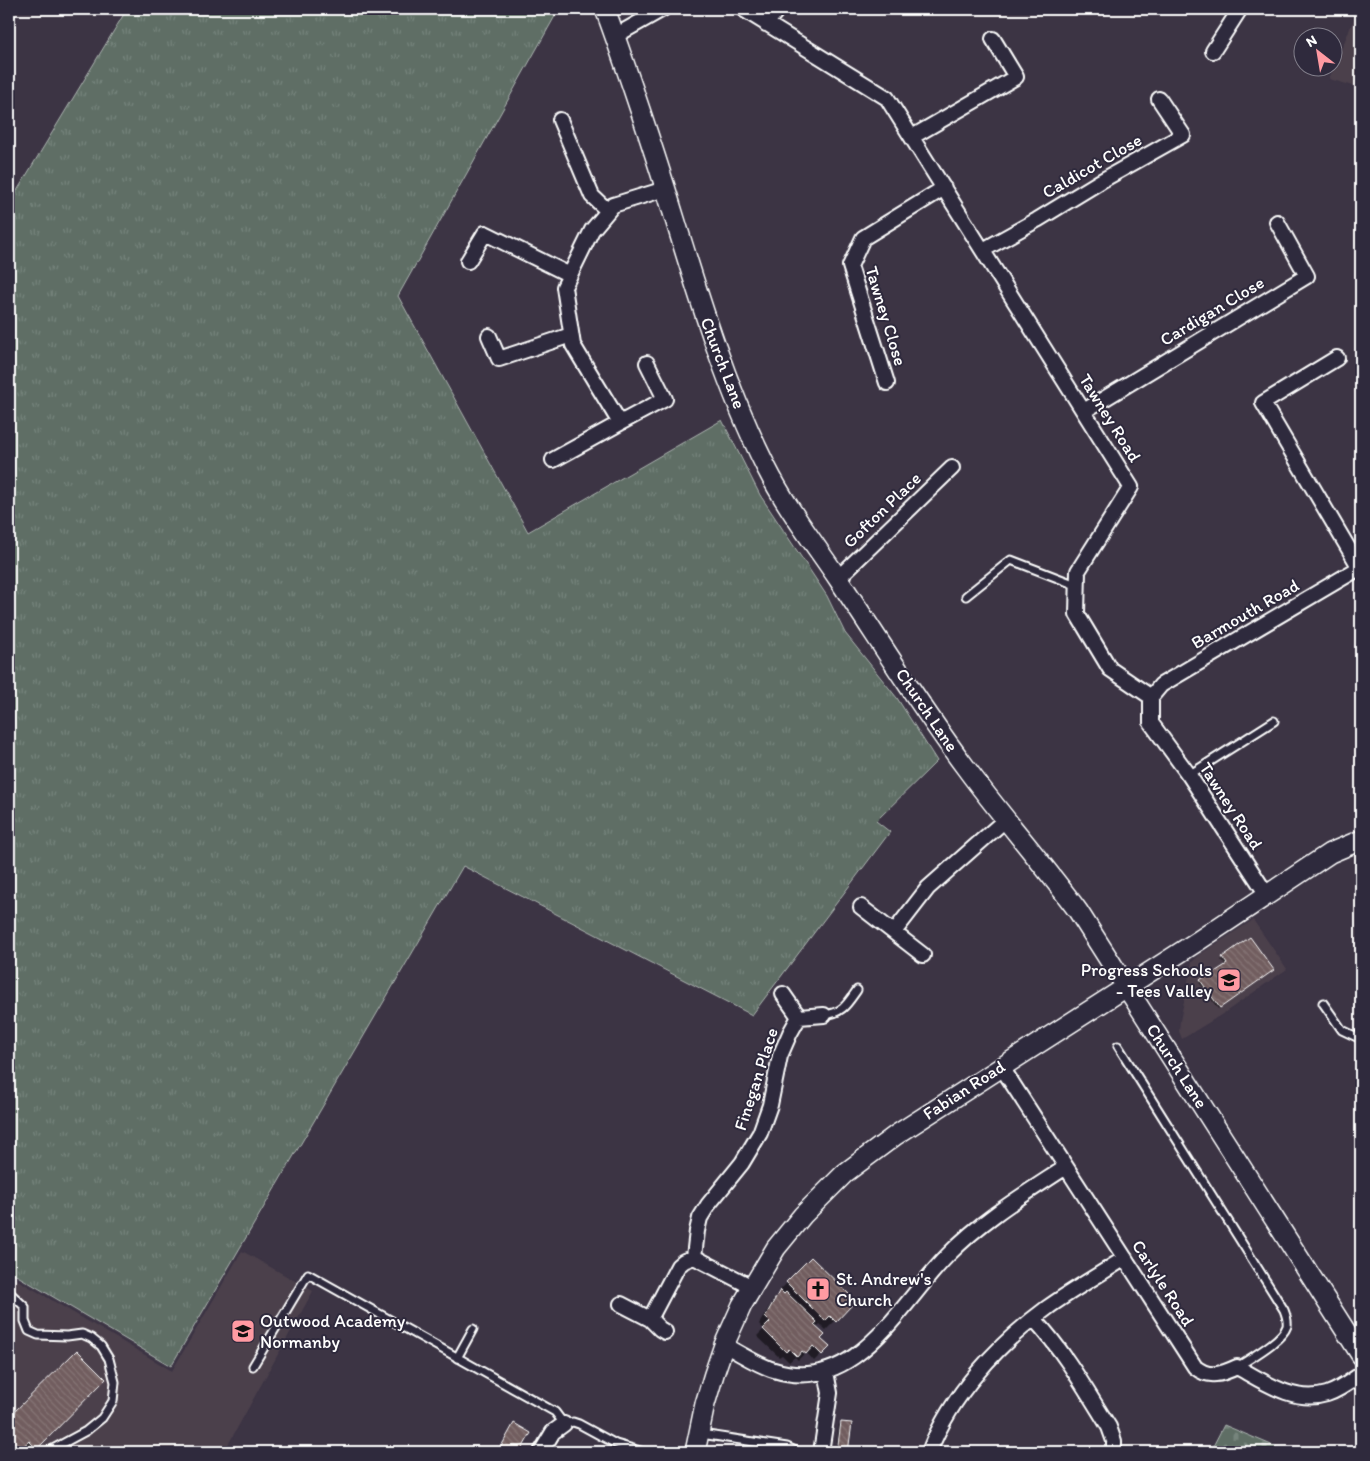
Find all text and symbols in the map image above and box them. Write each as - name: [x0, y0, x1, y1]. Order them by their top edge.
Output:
- north arrow: [1292, 28, 1342, 78]
- text: N: [1303, 32, 1320, 51]
- street label: Caldicot Close: [1038, 129, 1146, 203]
- street label: Tawney Close: [860, 263, 912, 369]
- street label: Cardigan Close: [1156, 271, 1268, 351]
- street label: Church Lane: [695, 314, 751, 412]
- street label: Tawney Road: [1074, 370, 1146, 466]
- street label: Gofton Place: [838, 467, 926, 553]
- street label: Barmouth Road: [1187, 574, 1303, 654]
- street label: Church Lane: [891, 664, 963, 756]
- street label: Tawney Road: [1195, 758, 1267, 854]
- place label: Progress Schools - Tees Valley: [1081, 959, 1213, 1002]
- school or university icon: Progress Schools - Tees Valley: [1216, 967, 1242, 993]
- street label: Church Lane: [1142, 1020, 1212, 1112]
- street label: Finegan Place: [729, 1025, 783, 1133]
- street label: Fabian Road: [919, 1055, 1009, 1125]
- street label: Carlyle Road: [1127, 1236, 1199, 1331]
- place label: St. Andrew's Church: [836, 1268, 932, 1311]
- church icon: St. Andrew's Church: [805, 1276, 831, 1302]
- place label: Outwood Academy Normanby: [260, 1310, 406, 1353]
- school or university icon: Outwood Academy Normanby: [230, 1318, 256, 1344]

